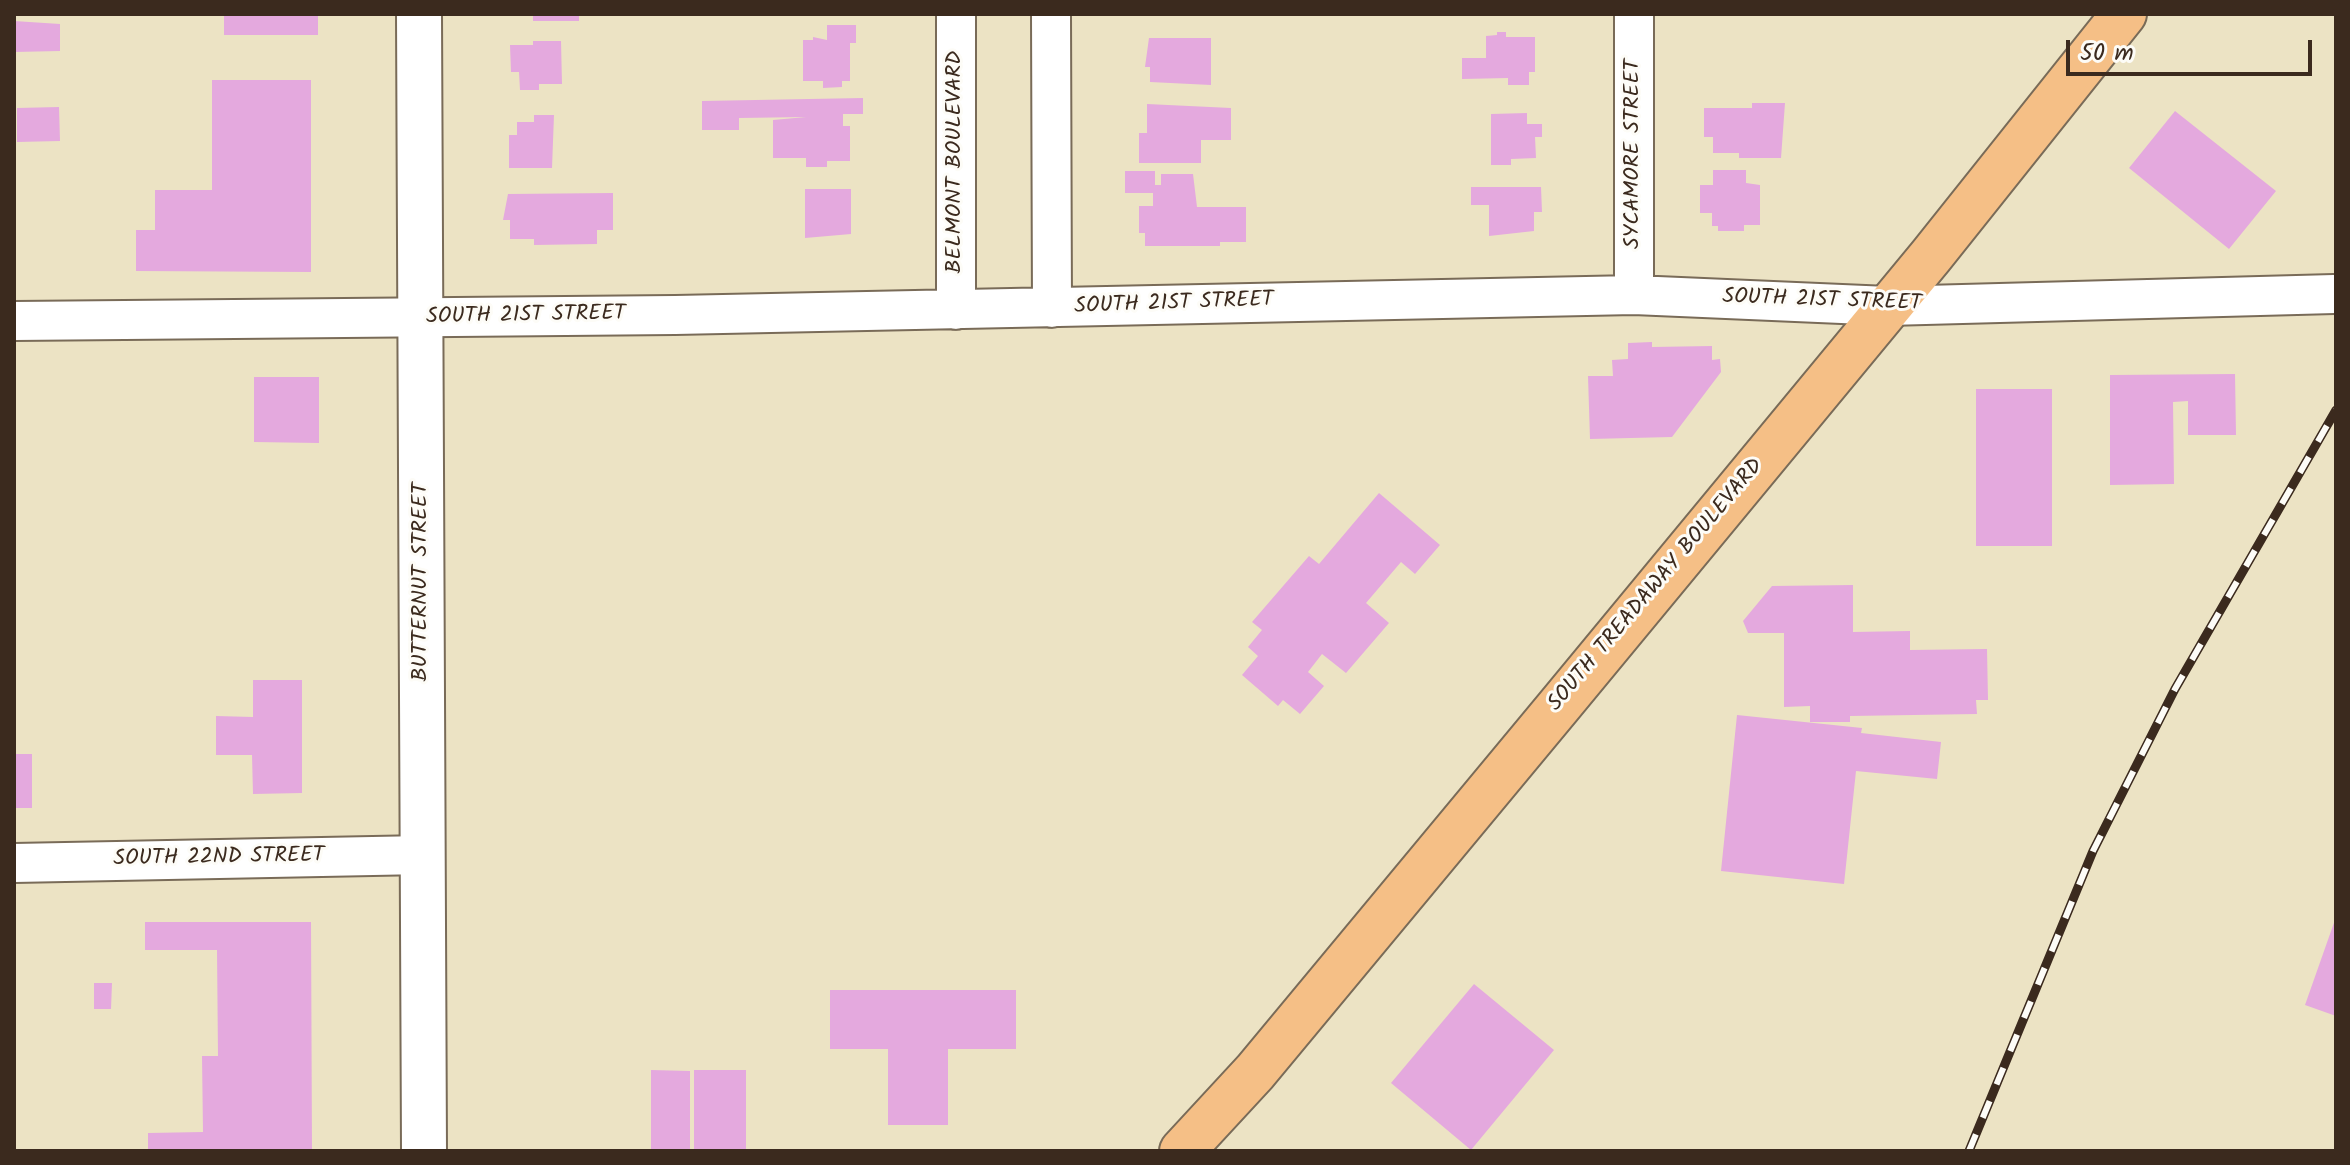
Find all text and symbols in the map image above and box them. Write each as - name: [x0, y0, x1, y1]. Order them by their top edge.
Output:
- scale bar: [2070, 24, 2316, 74]
- text: 50 m: [2080, 34, 2134, 73]
- street label: BELMONT BOULEVARD: [943, 51, 969, 273]
- street label: SYCAMORE STREET: [1621, 59, 1647, 249]
- street label: SOUTH 21ST STREET: [1722, 285, 1922, 319]
- street label: SOUTH 21ST STREET: [1074, 288, 1274, 322]
- street label: SOUTH 21ST STREET: [426, 302, 626, 332]
- street label: SOUTH TREADAWAY BOULEVARD: [1543, 454, 1771, 718]
- street label: BUTTERNUT STREET: [409, 483, 435, 681]
- street label: SOUTH 22ND STREET: [113, 844, 325, 874]

